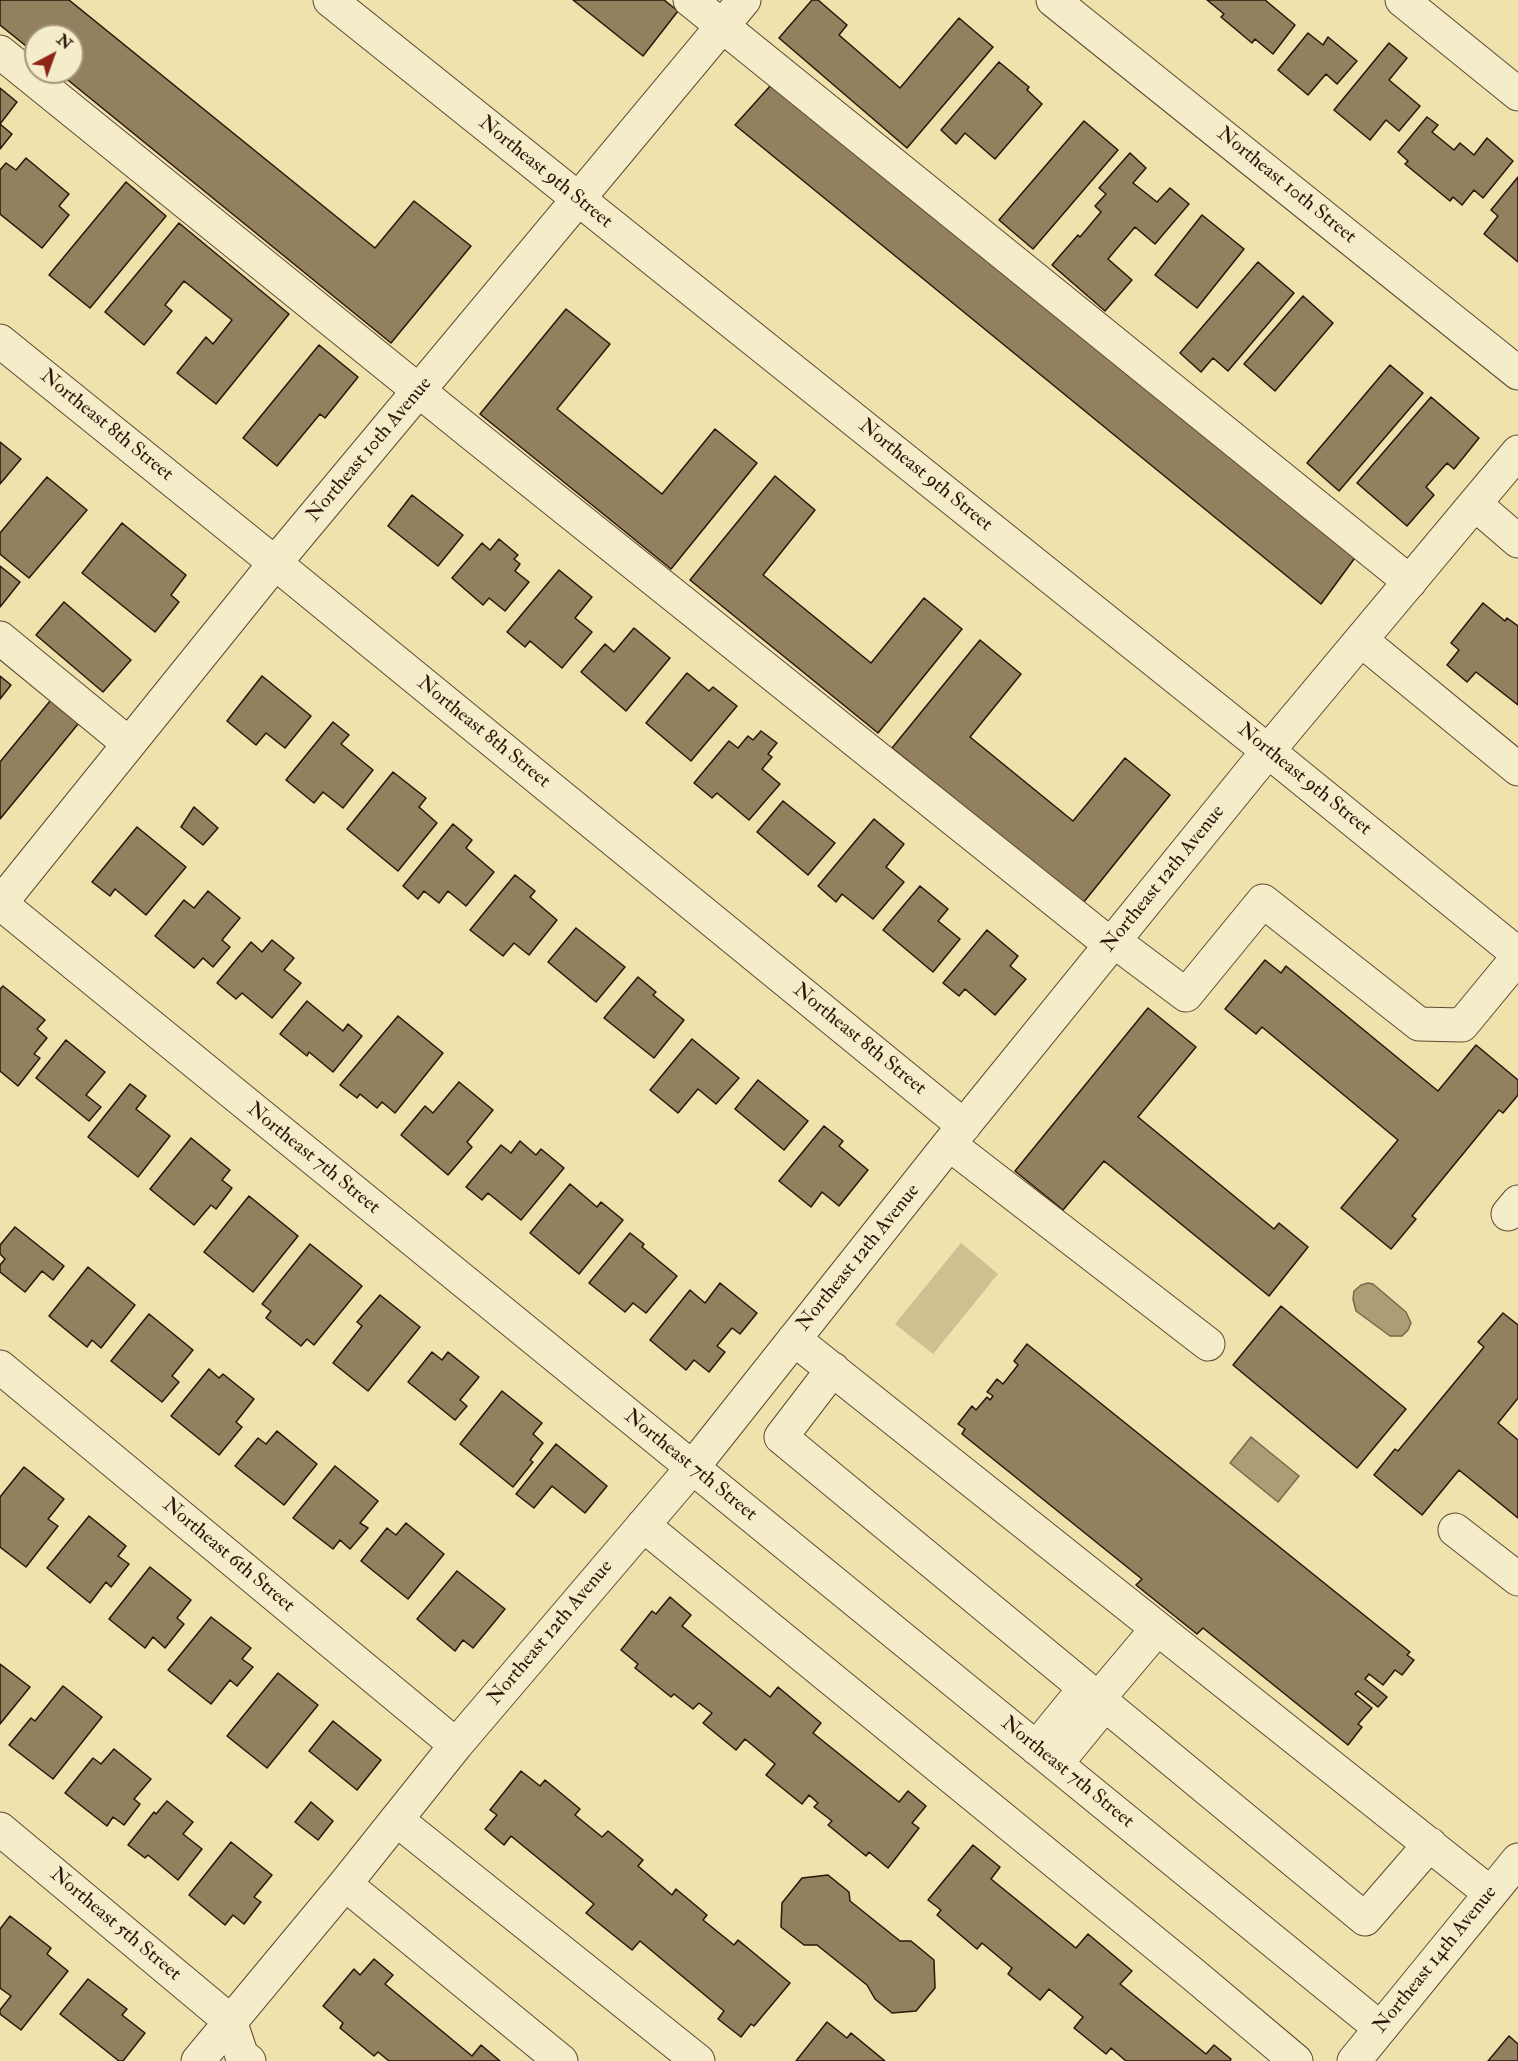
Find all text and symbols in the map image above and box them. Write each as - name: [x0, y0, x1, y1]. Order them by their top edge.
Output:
- north arrow: [24, 24, 84, 84]
- text: N: [53, 30, 76, 54]
- street label: Northeast 9th Street: [473, 112, 617, 234]
- street label: Northeast 10th Street: [1212, 122, 1360, 250]
- street label: Northeast 8th Street: [35, 365, 177, 487]
- street label: Northeast 10th Avenue: [302, 373, 438, 527]
- street label: Northeast 9th Street: [853, 415, 997, 537]
- street label: Northeast 8th Street: [412, 672, 554, 794]
- street label: Northeast 9th Street: [1232, 719, 1376, 841]
- street label: Northeast 12th Avenue: [1097, 801, 1231, 957]
- street label: Northeast 8th Street: [788, 979, 930, 1101]
- street label: Northeast 7th Street: [242, 1098, 384, 1220]
- street label: Northeast 12th Avenue: [792, 1180, 926, 1336]
- street label: Northeast 7th Street: [619, 1405, 761, 1527]
- street label: Northeast 6th Street: [157, 1494, 299, 1618]
- street label: Northeast 12th Avenue: [483, 1556, 619, 1710]
- street label: Northeast 7th Street: [996, 1712, 1138, 1834]
- street label: Northeast 5th Street: [45, 1863, 185, 1987]
- street label: Northeast 14th Avenue: [1369, 1881, 1503, 2039]

